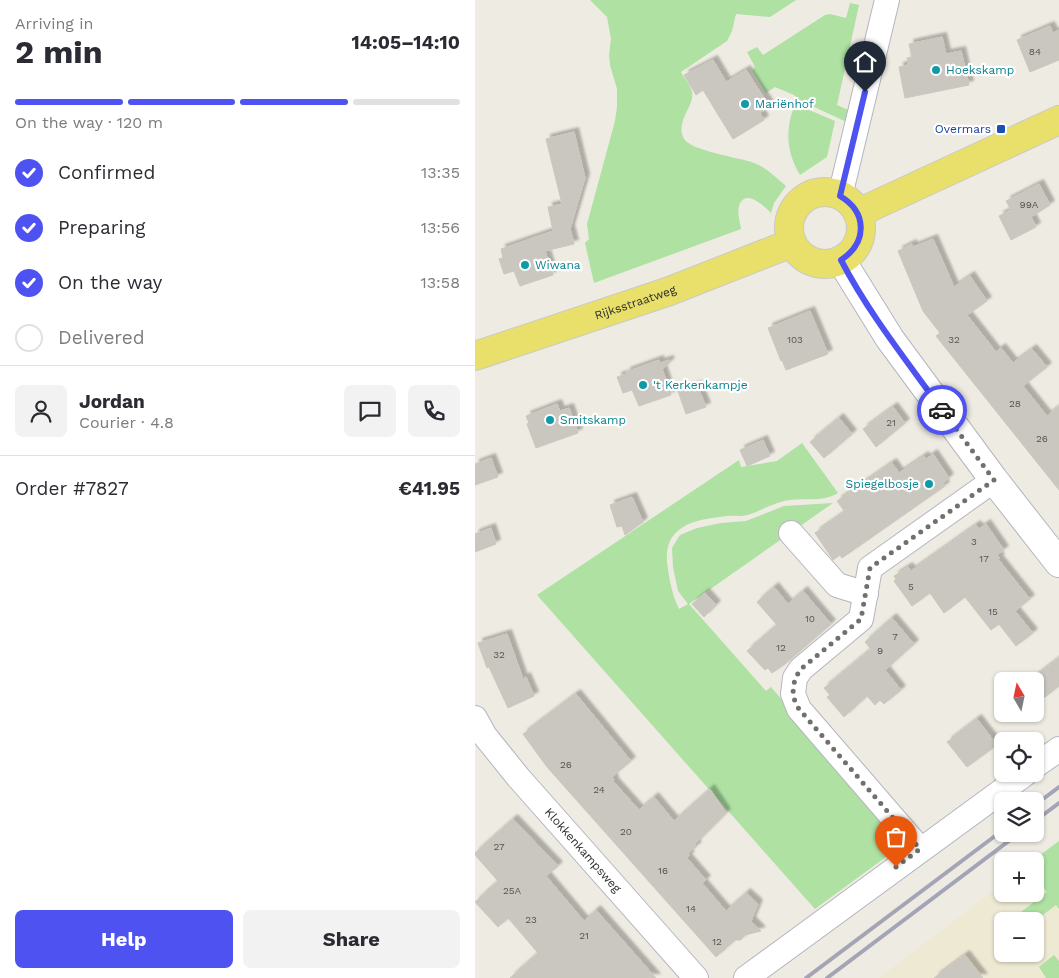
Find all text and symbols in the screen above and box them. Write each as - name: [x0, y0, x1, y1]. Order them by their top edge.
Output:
- text: Arriving in: [15, 14, 93, 33]
- text: 14:05–14:10: [352, 31, 460, 54]
- text: 2 min: [15, 33, 103, 71]
- pin: [844, 41, 886, 92]
- house number: 84: [1029, 46, 1041, 57]
- icon: home: [851, 48, 879, 76]
- place label: Hoekskamp: [946, 63, 1014, 77]
- marker: Hoekskamp: [930, 64, 942, 76]
- place label: Mariënhof: [755, 97, 814, 111]
- marker: Mariënhof: [739, 98, 751, 110]
- text: On the way · 120 m: [15, 113, 163, 132]
- place label: Overmars: [935, 122, 991, 136]
- marker: Overmars: [995, 123, 1007, 135]
- icon: check: [15, 159, 43, 187]
- text: Confirmed: [58, 161, 155, 184]
- text: 13:35: [421, 163, 460, 182]
- house number: 99A: [1020, 199, 1039, 210]
- icon: check: [15, 214, 43, 242]
- text: Preparing: [58, 216, 145, 239]
- text: 13:56: [421, 218, 460, 237]
- place label: Wiwana: [535, 258, 581, 272]
- marker: Wiwana: [519, 259, 531, 271]
- icon: check: [15, 269, 43, 297]
- text: On the way: [58, 271, 162, 294]
- text: 13:58: [421, 273, 460, 292]
- street label: Rijksstraatweg: [593, 282, 679, 323]
- text: Delivered: [58, 326, 145, 349]
- house number: 103: [787, 334, 803, 345]
- house number: 32: [948, 334, 960, 345]
- place label: 't Kerkenkampje: [653, 378, 748, 392]
- marker: 't Kerkenkampje: [637, 379, 649, 391]
- button: person: [15, 385, 67, 437]
- button: chat: [344, 385, 396, 437]
- button: phone: [408, 385, 460, 437]
- courier: [917, 385, 967, 435]
- text: Jordan: [79, 390, 145, 413]
- icon: car: [928, 396, 956, 424]
- house number: 28: [1009, 398, 1021, 409]
- text: Courier · 4.8: [79, 413, 174, 432]
- place label: Smitskamp: [560, 413, 626, 427]
- marker: Smitskamp: [544, 414, 556, 426]
- house number: 21: [886, 417, 896, 428]
- house number: 26: [1036, 433, 1048, 444]
- text: Order #7827: [15, 477, 129, 500]
- text: €41.95: [398, 477, 460, 500]
- place label: Spiegelbosje: [846, 477, 919, 491]
- marker: Spiegelbosje: [923, 478, 935, 490]
- house number: 3: [971, 536, 977, 547]
- house number: 17: [979, 553, 989, 564]
- house number: 5: [908, 581, 914, 592]
- house number: 15: [988, 606, 998, 617]
- house number: 10: [805, 613, 815, 624]
- house number: 7: [892, 631, 898, 642]
- house number: 12: [776, 642, 786, 653]
- house number: 9: [877, 645, 883, 656]
- house number: 32: [493, 649, 505, 660]
- north arrow: [994, 672, 1044, 722]
- map controls: [994, 672, 1044, 962]
- button: locate: [994, 732, 1044, 782]
- house number: 26: [560, 759, 572, 770]
- house number: 24: [593, 784, 605, 795]
- button: layers: [994, 792, 1044, 842]
- street label: Klokkenkampsweg: [542, 805, 624, 896]
- pin: [875, 816, 917, 867]
- icon: bag: [882, 823, 910, 851]
- house number: 20: [620, 826, 632, 837]
- house number: 27: [493, 841, 505, 852]
- button: +: [994, 852, 1044, 902]
- house number: 16: [658, 865, 668, 876]
- house number: 25A: [503, 885, 522, 896]
- house number: 14: [686, 903, 696, 914]
- button: Help: [15, 910, 233, 968]
- button: Share: [243, 910, 460, 968]
- button: −: [994, 912, 1044, 962]
- house number: 23: [525, 914, 537, 925]
- house number: 21: [579, 930, 589, 941]
- house number: 12: [712, 936, 722, 947]

